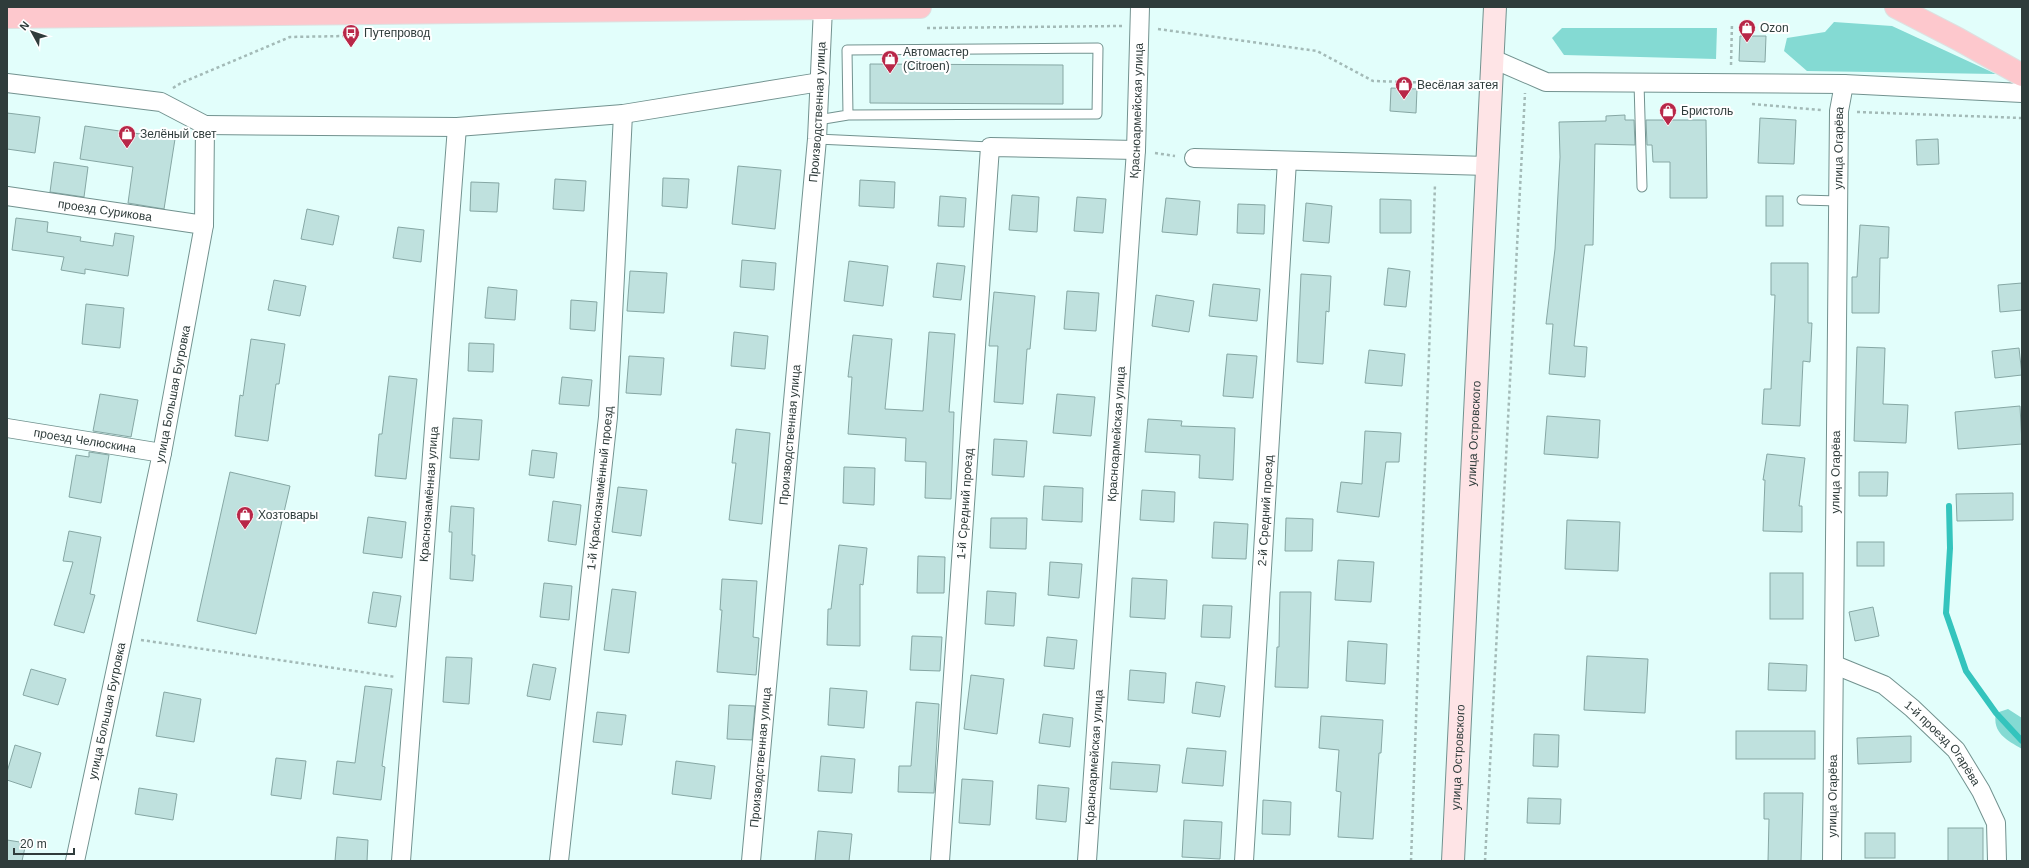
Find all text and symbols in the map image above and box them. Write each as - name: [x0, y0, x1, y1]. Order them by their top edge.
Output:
- north arrow: [12, 12, 52, 52]
- shop icon: Ozon: [1737, 18, 1757, 43]
- text: N: [17, 19, 32, 32]
- place label: Ozon: [1760, 21, 1789, 35]
- bus stop icon: Путепровод: [341, 23, 361, 48]
- place label: Путепровод: [364, 26, 430, 40]
- street label: Производственная улица: [806, 41, 828, 183]
- street label: Красноармейская улица: [1127, 42, 1146, 179]
- place label: Автомастер (Citroen): [903, 45, 969, 73]
- shop icon: Автомастер (Citroen): [880, 49, 900, 74]
- shop icon: Весёлая затея: [1394, 75, 1414, 100]
- place label: Весёлая затея: [1417, 78, 1498, 92]
- shop icon: Бристоль: [1658, 101, 1678, 126]
- place label: Бристоль: [1681, 104, 1733, 118]
- street label: улица Огарёва: [1831, 105, 1847, 190]
- shop icon: Зелёный свет: [117, 124, 137, 149]
- place label: Зелёный свет: [140, 127, 217, 141]
- street label: проезд Сурикова: [57, 197, 153, 224]
- street label: улица Большая Бугровка: [153, 324, 193, 464]
- street label: Производственная улица: [777, 364, 803, 506]
- street label: Красноармейская улица: [1105, 365, 1128, 502]
- street label: улица Островского: [1464, 380, 1484, 487]
- street label: 1-й Краснознамённый проезд: [584, 406, 616, 571]
- street label: проезд Челюскина: [33, 425, 137, 456]
- street label: Краснознамённая улица: [417, 425, 441, 562]
- street label: улица Огарёва: [1828, 430, 1843, 514]
- street label: 1-й Средний проезд: [954, 448, 976, 560]
- street label: 2-й Средний проезд: [1255, 455, 1276, 567]
- shop icon: Хозтовары: [235, 505, 255, 530]
- place label: Хозтовары: [258, 508, 318, 522]
- street label: улица Большая Бугровка: [86, 641, 128, 781]
- street label: Производственная улица: [747, 686, 774, 828]
- street label: Красноармейская улица: [1082, 689, 1106, 825]
- street label: 1-й проезд Огарёва: [1902, 698, 1983, 789]
- street label: улица Островского: [1449, 704, 1468, 810]
- street label: улица Огарёва: [1825, 754, 1840, 837]
- scale bar: [14, 830, 74, 856]
- text: 20 m: [20, 837, 47, 851]

